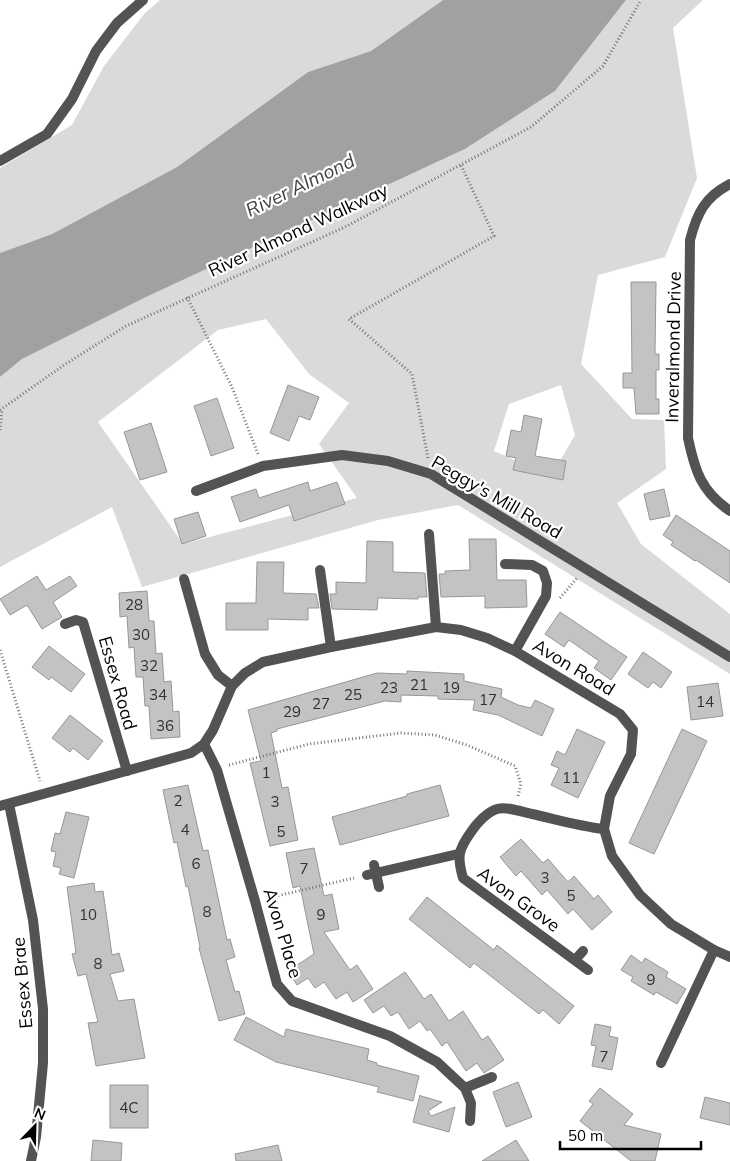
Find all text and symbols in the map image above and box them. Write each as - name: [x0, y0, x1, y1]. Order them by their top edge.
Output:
- water label: River Almond: [242, 148, 359, 222]
- street label: River Almond Walkway: [204, 178, 392, 282]
- street label: Inveralmond Drive: [660, 271, 686, 423]
- street label: Peggy's Mill Road: [428, 450, 566, 544]
- house number: 28: [125, 595, 143, 614]
- house number: 30: [132, 625, 150, 644]
- street label: Essex Road: [94, 633, 142, 733]
- street label: Avon Road: [529, 633, 619, 701]
- house number: 32: [140, 656, 158, 675]
- house number: 21: [410, 675, 428, 694]
- house number: 23: [380, 678, 398, 697]
- house number: 19: [442, 678, 460, 697]
- house number: 34: [149, 685, 167, 704]
- house number: 25: [344, 685, 362, 704]
- house number: 17: [479, 690, 497, 709]
- house number: 14: [696, 692, 714, 711]
- house number: 27: [312, 694, 330, 713]
- house number: 29: [283, 702, 301, 721]
- house number: 36: [156, 716, 174, 735]
- house number: 1: [261, 763, 271, 782]
- house number: 11: [562, 768, 580, 787]
- house number: 2: [173, 791, 183, 810]
- house number: 3: [270, 792, 280, 811]
- house number: 4: [180, 820, 190, 839]
- house number: 5: [276, 822, 286, 841]
- house number: 6: [191, 854, 201, 873]
- house number: 7: [299, 859, 309, 878]
- street label: Avon Grove: [473, 861, 565, 937]
- house number: 3: [540, 868, 550, 887]
- street label: Avon Place: [258, 885, 308, 981]
- house number: 5: [566, 886, 576, 905]
- house number: 8: [202, 902, 212, 921]
- house number: 10: [79, 905, 97, 924]
- house number: 9: [316, 905, 326, 924]
- street label: Essex Brae: [7, 936, 37, 1030]
- house number: 8: [93, 954, 103, 973]
- house number: 9: [646, 970, 656, 989]
- house number: 7: [599, 1047, 609, 1066]
- house number: 4C: [119, 1098, 139, 1117]
- north arrow: [10, 1101, 60, 1151]
- text: N: [32, 1104, 48, 1124]
- scale bar: [560, 1118, 701, 1150]
- text: 50 m: [568, 1126, 603, 1145]

